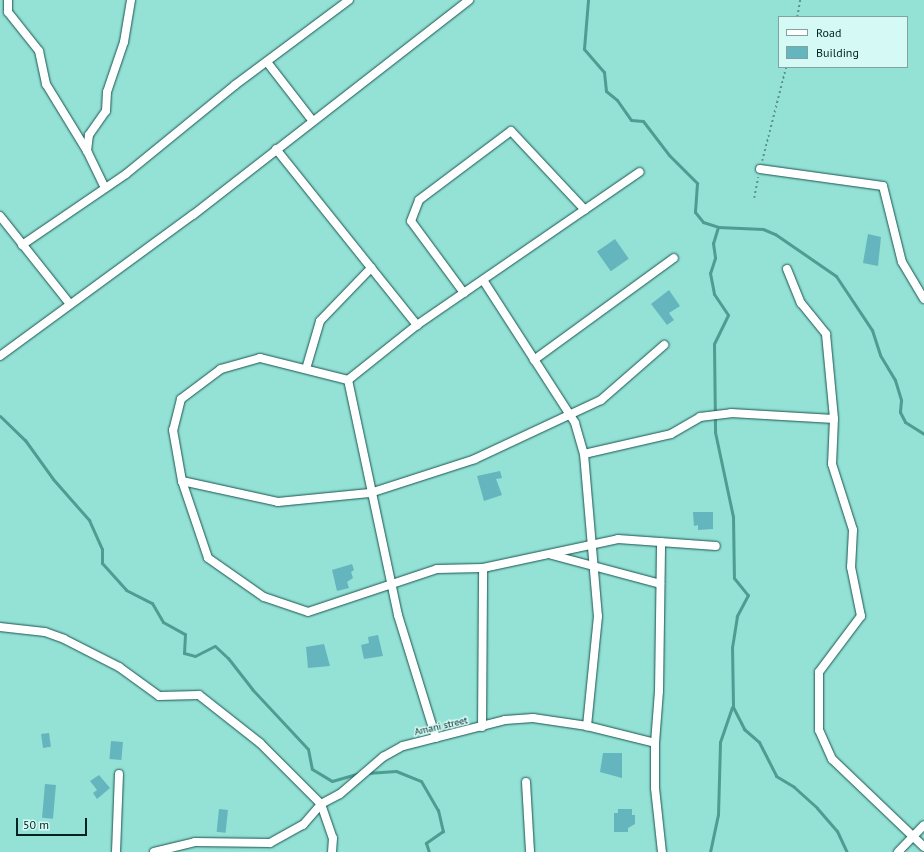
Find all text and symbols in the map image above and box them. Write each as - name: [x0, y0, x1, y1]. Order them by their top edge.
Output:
- legend: [778, 16, 908, 68]
- text: Road: [816, 25, 841, 40]
- text: Building: [816, 45, 859, 60]
- street label: Amani street: [413, 714, 469, 738]
- scale bar: [18, 810, 89, 836]
- text: 50 m: [23, 817, 49, 832]

